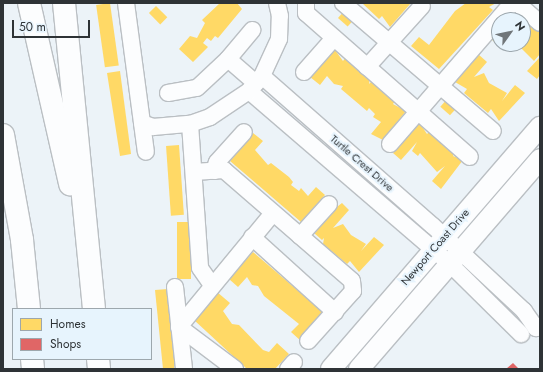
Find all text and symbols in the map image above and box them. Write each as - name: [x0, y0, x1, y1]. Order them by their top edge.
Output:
- scale bar: [14, 12, 92, 38]
- north arrow: [491, 12, 531, 52]
- text: 50 m: [19, 18, 46, 36]
- text: N: [511, 18, 529, 34]
- street label: Turtle Crest Drive: [328, 132, 396, 194]
- street label: Newport Coast Drive: [398, 206, 472, 288]
- legend: [12, 308, 152, 360]
- text: Homes: [50, 315, 86, 333]
- text: Shops: [50, 335, 81, 353]

